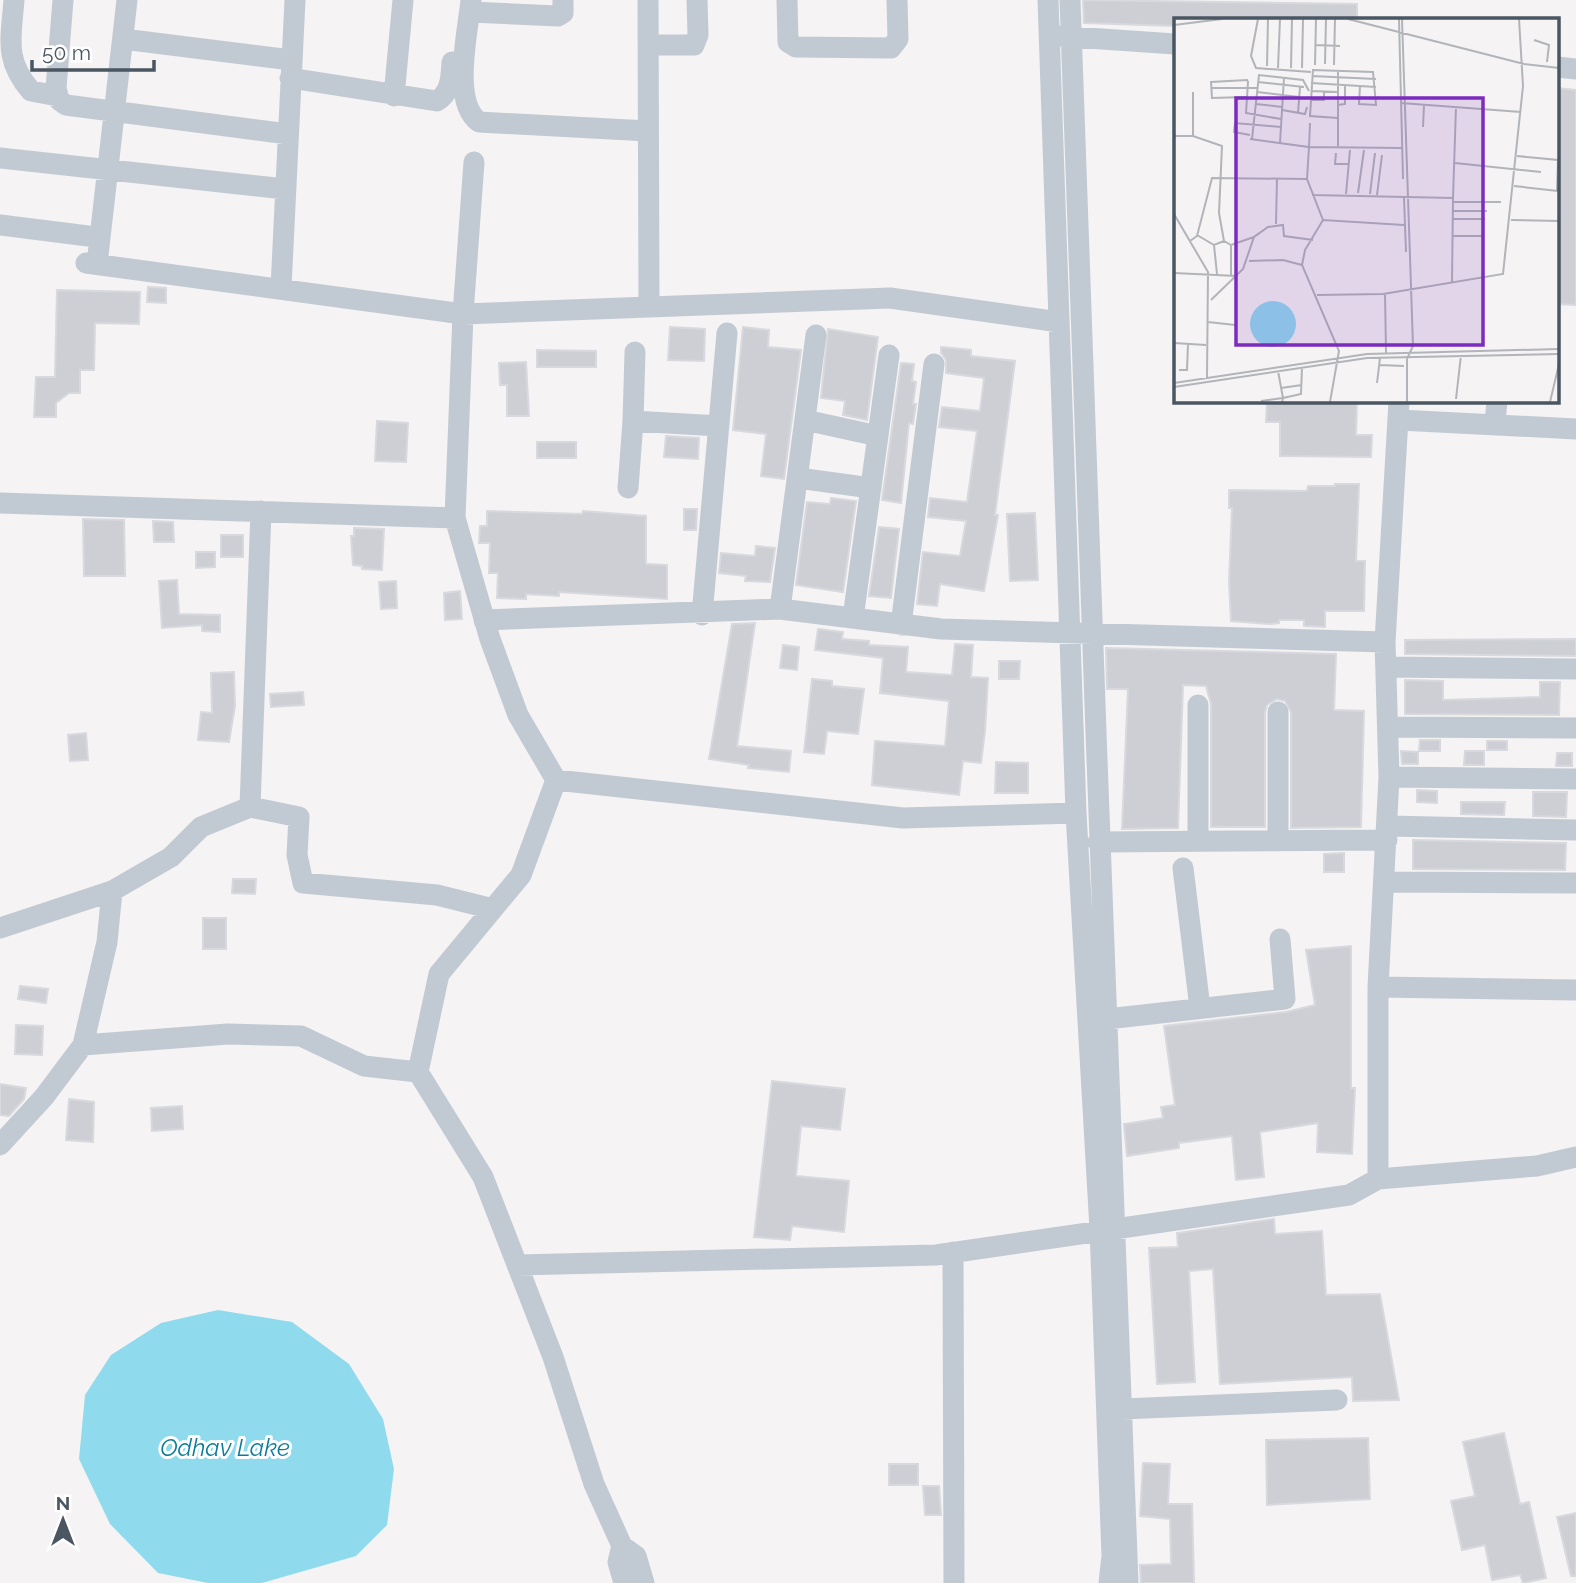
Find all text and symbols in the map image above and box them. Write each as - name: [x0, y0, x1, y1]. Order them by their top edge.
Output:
- inset map: [1174, 18, 1558, 402]
- scale bar: [32, 28, 154, 72]
- text: 50 m: [42, 40, 91, 65]
- water label: Odhav Lake: [160, 1433, 290, 1462]
- north arrow: [28, 1485, 98, 1555]
- text: N: [56, 1492, 70, 1514]

